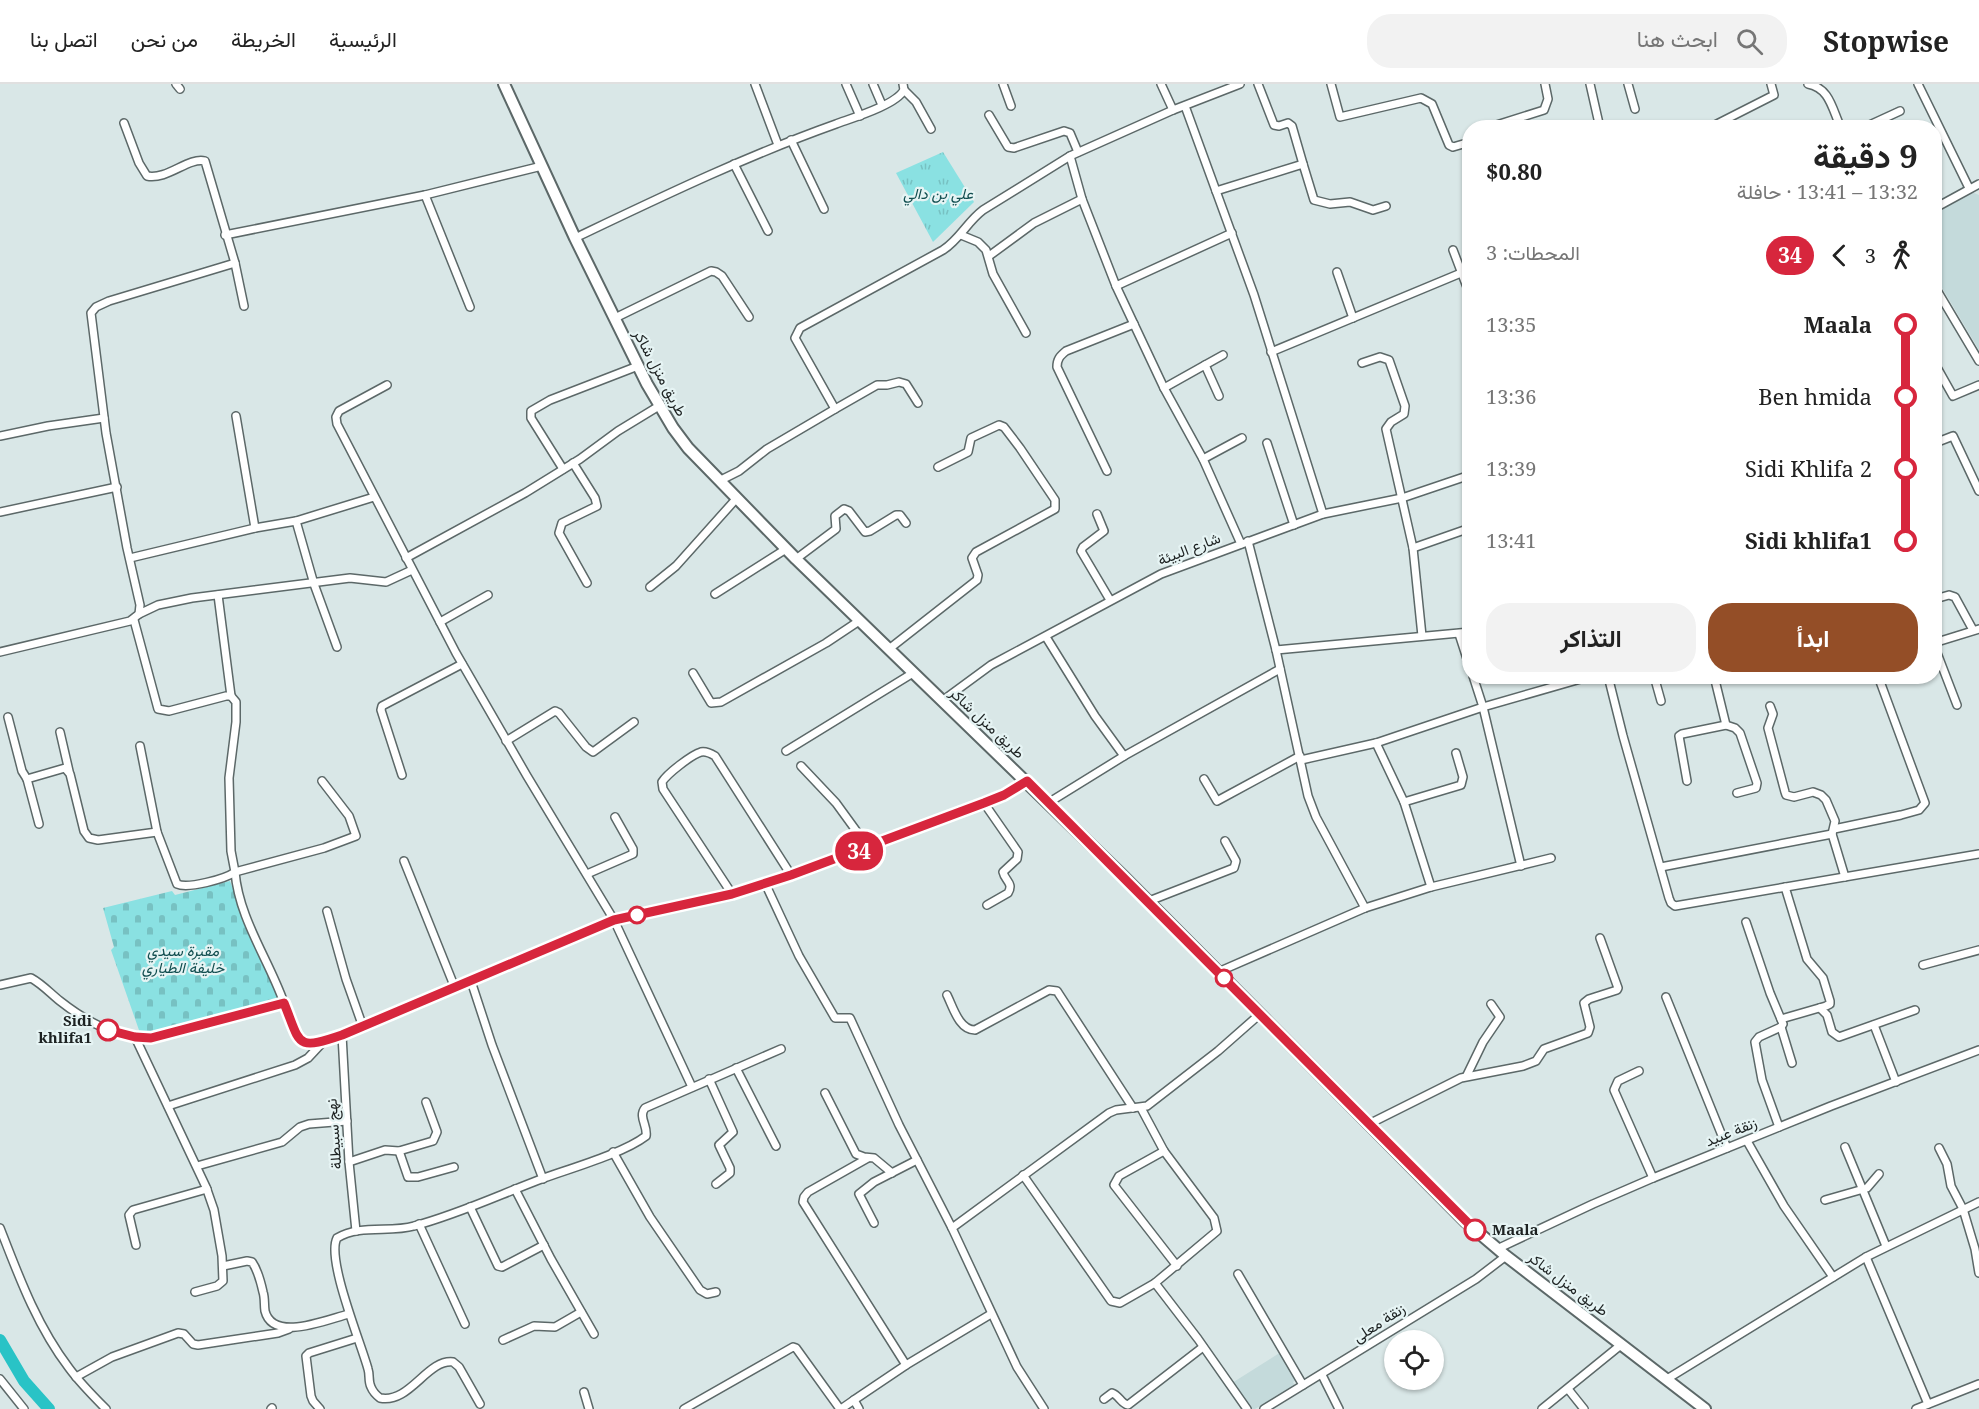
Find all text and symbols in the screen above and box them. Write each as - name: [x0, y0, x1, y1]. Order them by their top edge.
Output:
- search box: [1367, 14, 1787, 68]
- text: Stopwise: [1823, 22, 1949, 60]
- text: ابحث هنا: [1637, 23, 1718, 53]
- text: اتصل بنا: [30, 25, 98, 53]
- text: من نحن: [131, 25, 198, 53]
- text: الخريطة: [231, 25, 296, 53]
- text: الرئيسية: [329, 25, 397, 53]
- icon: search: [1733, 25, 1766, 58]
- text: 9 دقيقة: [1813, 133, 1918, 178]
- text: $0.80: [1486, 156, 1542, 186]
- text: 13:32 – 13:41 · حافلة: [1737, 178, 1918, 205]
- park label: علي بن دالي: [903, 183, 974, 206]
- text: المحطات: 3: [1486, 239, 1580, 266]
- icon: back: [1823, 239, 1856, 272]
- icon: walk: [1885, 239, 1918, 272]
- text: 34: [1778, 241, 1802, 269]
- text: 3: [1865, 242, 1876, 269]
- text: Maala: [1804, 309, 1872, 339]
- text: 13:35: [1486, 311, 1536, 338]
- street label: طريق منزل شاكر: [628, 325, 692, 420]
- text: Ben hmida: [1758, 381, 1872, 411]
- text: 13:36: [1486, 383, 1536, 410]
- text: Sidi Khlifa 2: [1745, 453, 1872, 483]
- text: 13:39: [1486, 455, 1536, 482]
- text: Sidi khlifa1: [1745, 525, 1872, 555]
- street label: شارع البيئة: [1154, 527, 1224, 571]
- text: 13:41: [1486, 527, 1536, 554]
- button: التذاكر: [1486, 603, 1696, 672]
- button: ابدأ: [1708, 603, 1918, 672]
- street label: طريق منزل شاكر: [944, 682, 1030, 763]
- line badge: 34: [832, 832, 886, 870]
- text: 34: [847, 837, 871, 865]
- unlabelled marker: [628, 906, 646, 924]
- park label: مقبرة سيدي خليفة الطياري: [142, 940, 225, 980]
- unlabelled marker: [1215, 969, 1233, 987]
- place label: Sidi khlifa1: [38, 1010, 93, 1047]
- marker: Sidi khlifa1: [97, 1019, 119, 1041]
- street label: نهج سبيطلة: [321, 1098, 347, 1170]
- street label: زنقة عبيد: [1702, 1112, 1759, 1150]
- marker: Maala: [1464, 1219, 1486, 1241]
- place label: Maala: [1492, 1219, 1539, 1239]
- street label: طريق منزل شاكر: [1523, 1246, 1613, 1321]
- street label: زنقة معلى: [1348, 1298, 1409, 1347]
- map controls: [1384, 1330, 1444, 1390]
- button: locate: [1384, 1330, 1444, 1390]

